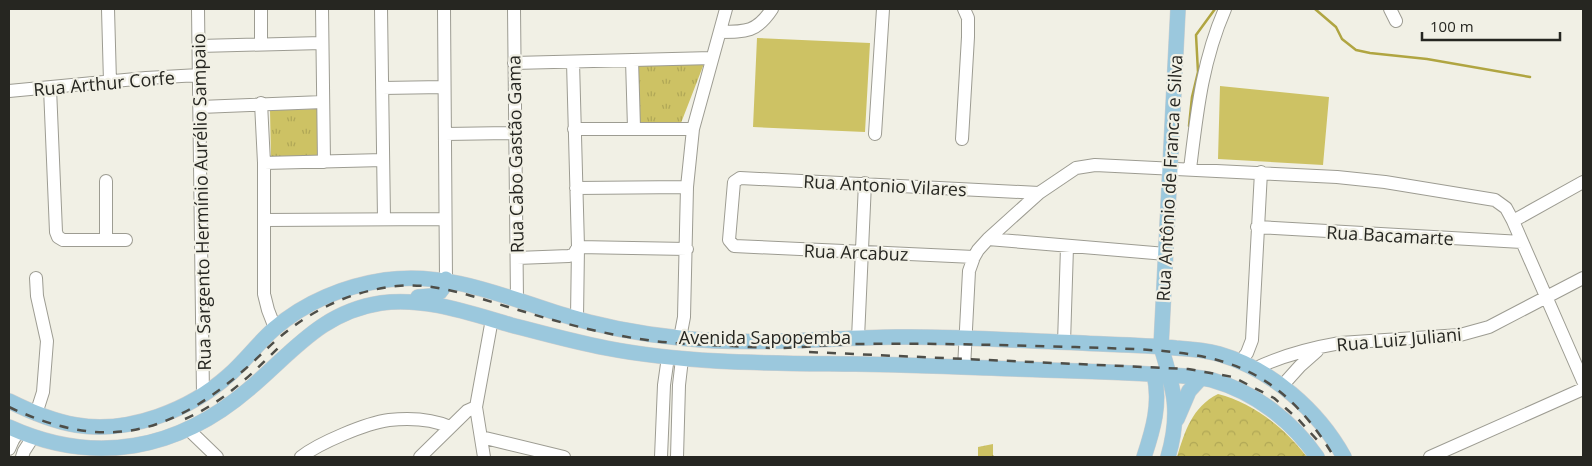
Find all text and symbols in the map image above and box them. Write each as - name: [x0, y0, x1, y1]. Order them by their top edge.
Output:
- scale bar: [1422, 10, 1560, 42]
- text: 100 m: [1430, 16, 1474, 36]
- street label: Rua Sargento Hermínio Aurélio Sampaio: [186, 33, 216, 371]
- street label: Rua Antônio de Franca e Silva: [1151, 54, 1187, 302]
- street label: Rua Cabo Gastão Gama: [501, 55, 529, 253]
- street label: Rua Arthur Corfe: [32, 65, 176, 101]
- street label: Rua Antonio Vilares: [803, 169, 967, 201]
- street label: Rua Bacamarte: [1326, 220, 1454, 250]
- street label: Rua Arcabuz: [803, 238, 909, 266]
- street label: Rua Luiz Juliani: [1335, 322, 1463, 356]
- street label: Avenida Sapopemba: [679, 325, 851, 349]

